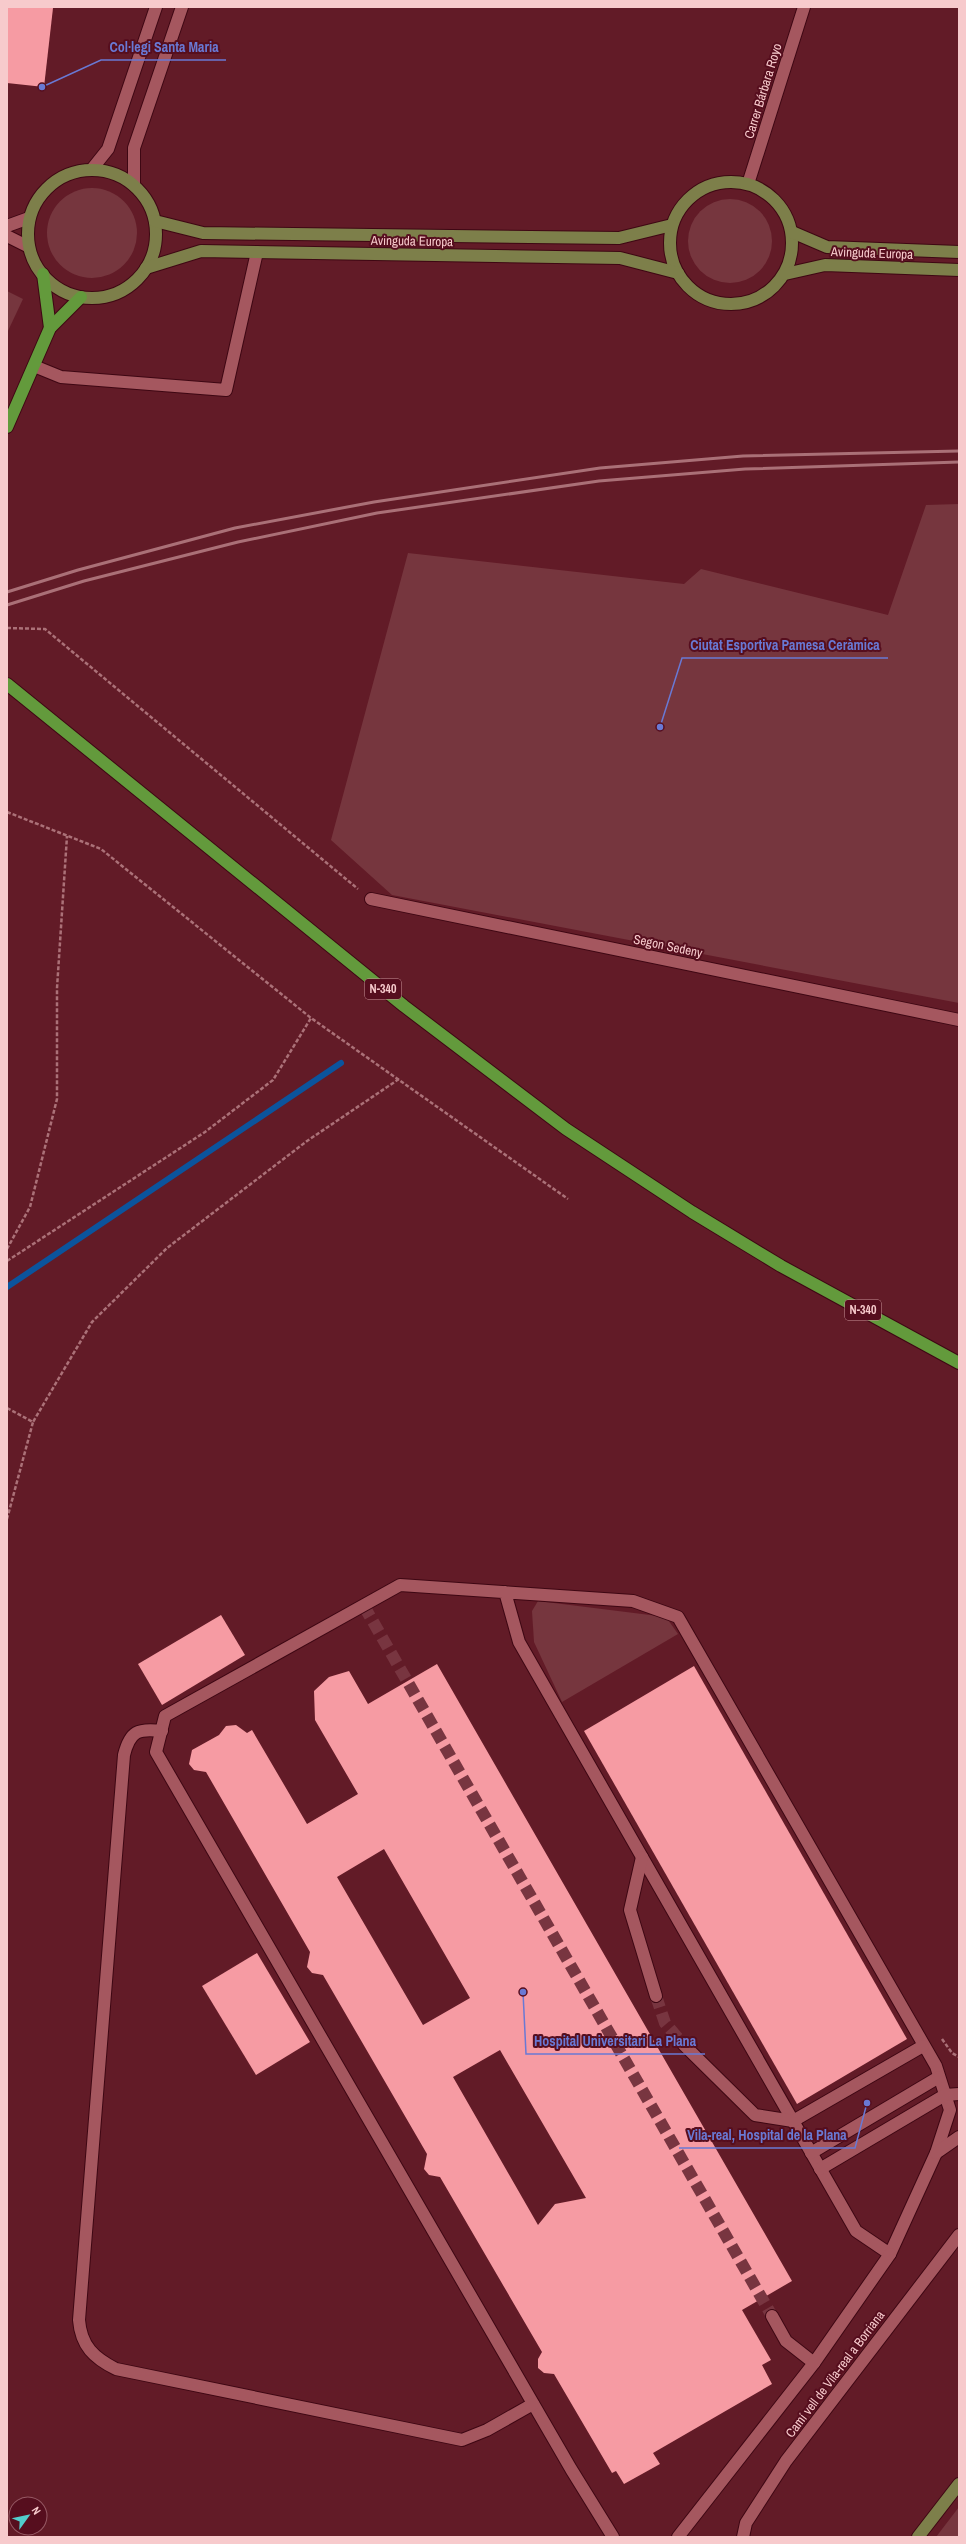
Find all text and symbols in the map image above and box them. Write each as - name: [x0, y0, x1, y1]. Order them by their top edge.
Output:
- callout: Col·legi Santa Maria: [101, 34, 226, 60]
- text: Col·legi Santa Maria: [109, 38, 219, 56]
- street label: Carrer Bárbara Royo: [740, 41, 786, 141]
- street label: Avinguda Europa: [370, 232, 453, 250]
- street label: Avinguda Europa: [830, 243, 913, 263]
- callout: Ciutat Esportiva Pamesa Ceràmica: [682, 632, 888, 658]
- text: Ciutat Esportiva Pamesa Ceràmica: [690, 636, 880, 654]
- street label: Segon Sedeny: [632, 930, 705, 962]
- road number: N-340: [365, 979, 401, 999]
- road number: N-340: [845, 1300, 881, 1320]
- callout: Hospital Universitari La Plana: [526, 2028, 705, 2054]
- text: Hospital Universitari La Plana: [534, 2032, 697, 2050]
- callout: Vila-real, Hospital de la Plana: [679, 2122, 855, 2148]
- text: Vila-real, Hospital de la Plana: [687, 2126, 847, 2144]
- street label: Camí vell de Vila-real a Borriana: [782, 2307, 888, 2441]
- north arrow: [8, 2496, 48, 2536]
- text: N: [29, 2504, 44, 2517]

